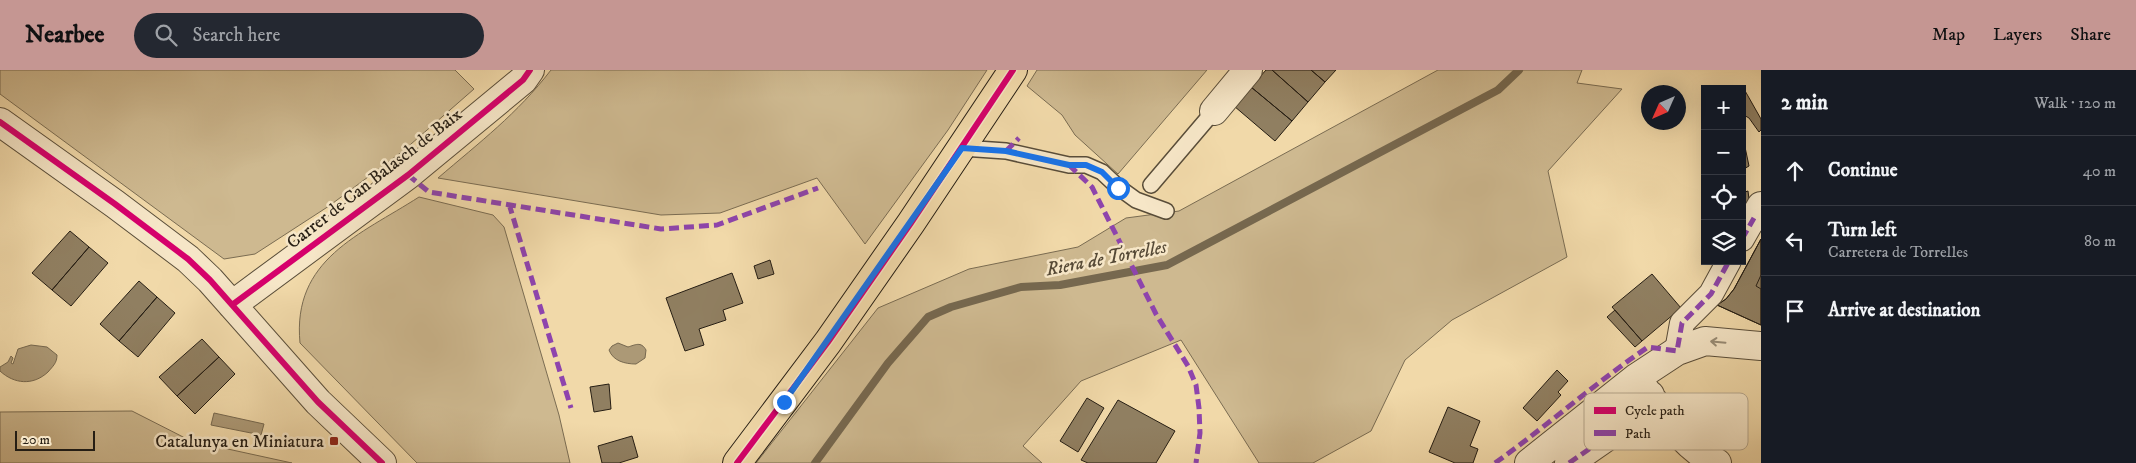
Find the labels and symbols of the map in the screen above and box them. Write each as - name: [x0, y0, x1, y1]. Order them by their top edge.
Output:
- north arrow: [1641, 85, 1686, 130]
- street label: Carrer de Can Balasch de Baix: [283, 103, 467, 254]
- route start: [1107, 177, 1130, 200]
- water label: Riera de Torrelles: [1043, 235, 1170, 282]
- one-way arrow: [1711, 337, 1727, 347]
- route end: [773, 391, 796, 414]
- legend: [1584, 393, 1748, 450]
- text: Cycle path: [1625, 402, 1685, 420]
- text: Path: [1625, 425, 1652, 443]
- scale bar: [15, 428, 95, 451]
- place label: Catalunya en Miniatura: [155, 431, 324, 453]
- marker: Catalunya en Miniatura: [328, 435, 340, 447]

